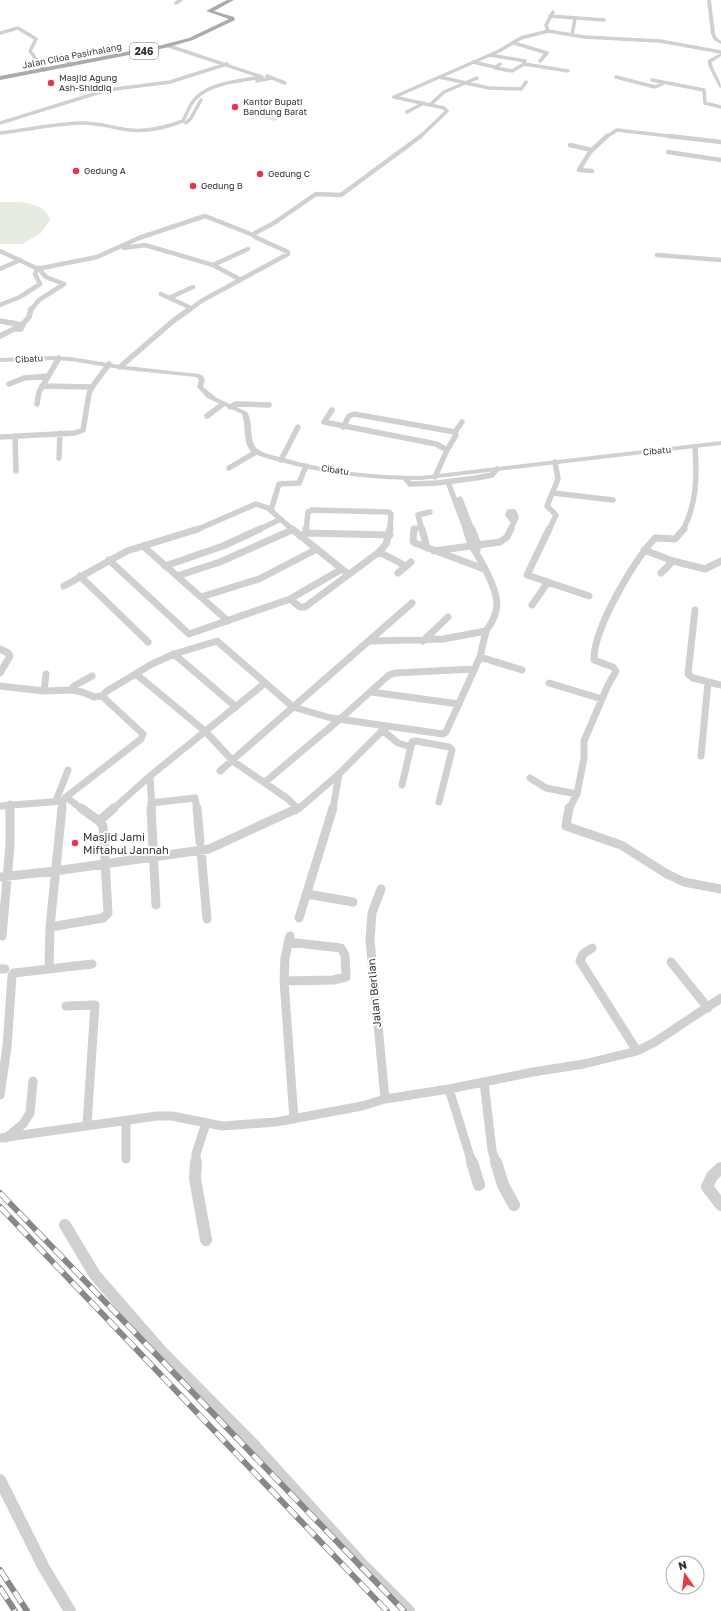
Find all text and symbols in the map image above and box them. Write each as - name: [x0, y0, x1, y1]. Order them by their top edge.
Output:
- street label: Jalan Ciloa Pasirhalang: [21, 40, 123, 71]
- road number: 246: [130, 43, 158, 59]
- place label: Masjid Agung Ash-Shiddiq: [59, 72, 117, 93]
- marker: Masjid Agung Ash-Shiddiq: [46, 78, 56, 88]
- place label: Kantor Bupati Bandung Barat: [243, 96, 307, 117]
- marker: Kantor Bupati Bandung Barat: [230, 102, 240, 112]
- place label: Gedung A: [84, 165, 126, 176]
- marker: Gedung A: [71, 166, 81, 176]
- place label: Gedung C: [268, 168, 310, 179]
- marker: Gedung C: [255, 169, 265, 179]
- place label: Gedung B: [201, 180, 243, 191]
- marker: Gedung B: [188, 181, 198, 191]
- street label: Cibatu: [15, 352, 43, 365]
- street label: Cibatu: [642, 444, 672, 457]
- street label: Cibatu: [320, 462, 350, 477]
- place label: Masjid Jami Miftahul Jannah: [83, 830, 169, 856]
- marker: Masjid Jami Miftahul Jannah: [70, 838, 80, 848]
- street label: Jalan Berlian: [364, 958, 383, 1028]
- north arrow: [665, 1555, 705, 1595]
- text: N: [677, 1557, 688, 1572]

